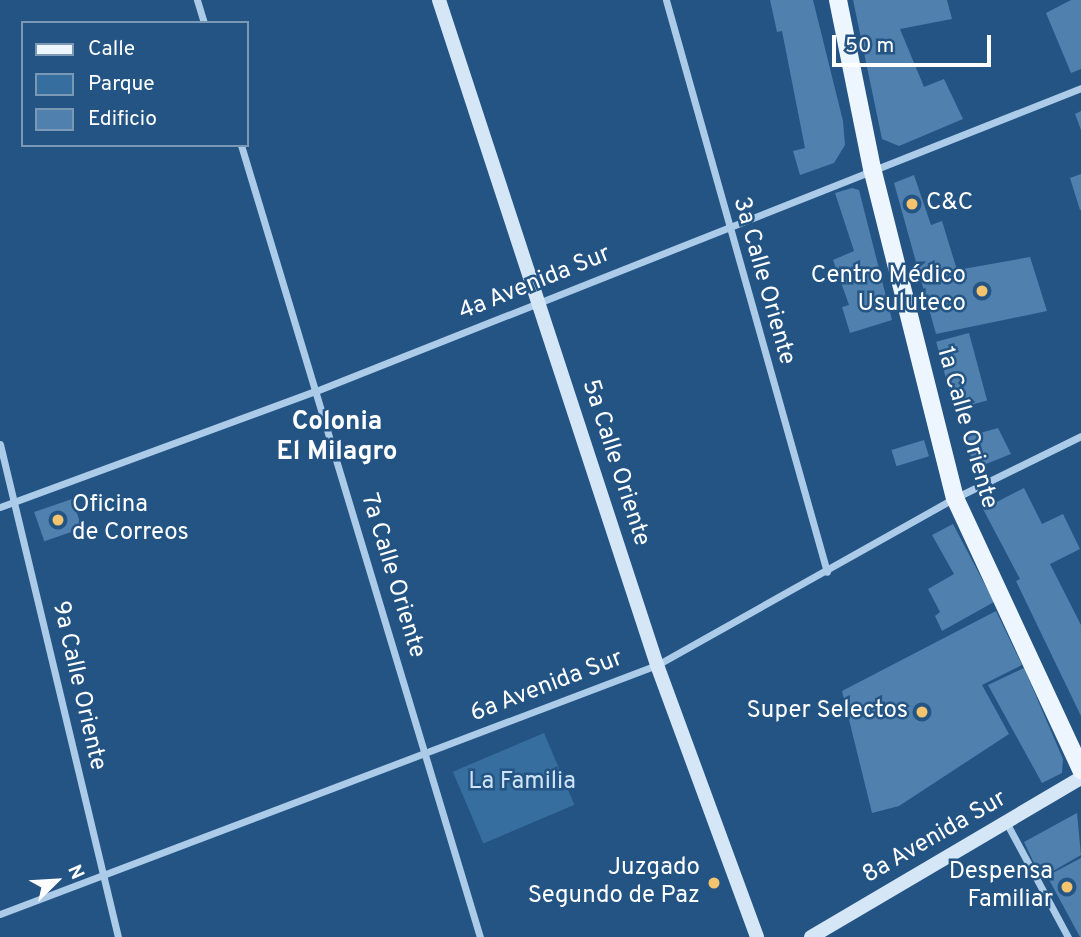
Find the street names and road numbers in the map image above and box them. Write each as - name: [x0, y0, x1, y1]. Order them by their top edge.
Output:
- street label: 3a Calle Oriente: [725, 194, 801, 368]
- street label: 4a Avenida Sur: [454, 240, 616, 328]
- street label: 1a Calle Oriente: [929, 344, 1003, 512]
- street label: 5a Calle Oriente: [575, 376, 655, 550]
- street label: 7a Calle Oriente: [353, 490, 431, 662]
- street label: 9a Calle Oriente: [45, 599, 111, 773]
- street label: 6a Avenida Sur: [466, 645, 628, 729]
- street label: 8a Avenida Sur: [858, 785, 1012, 891]

